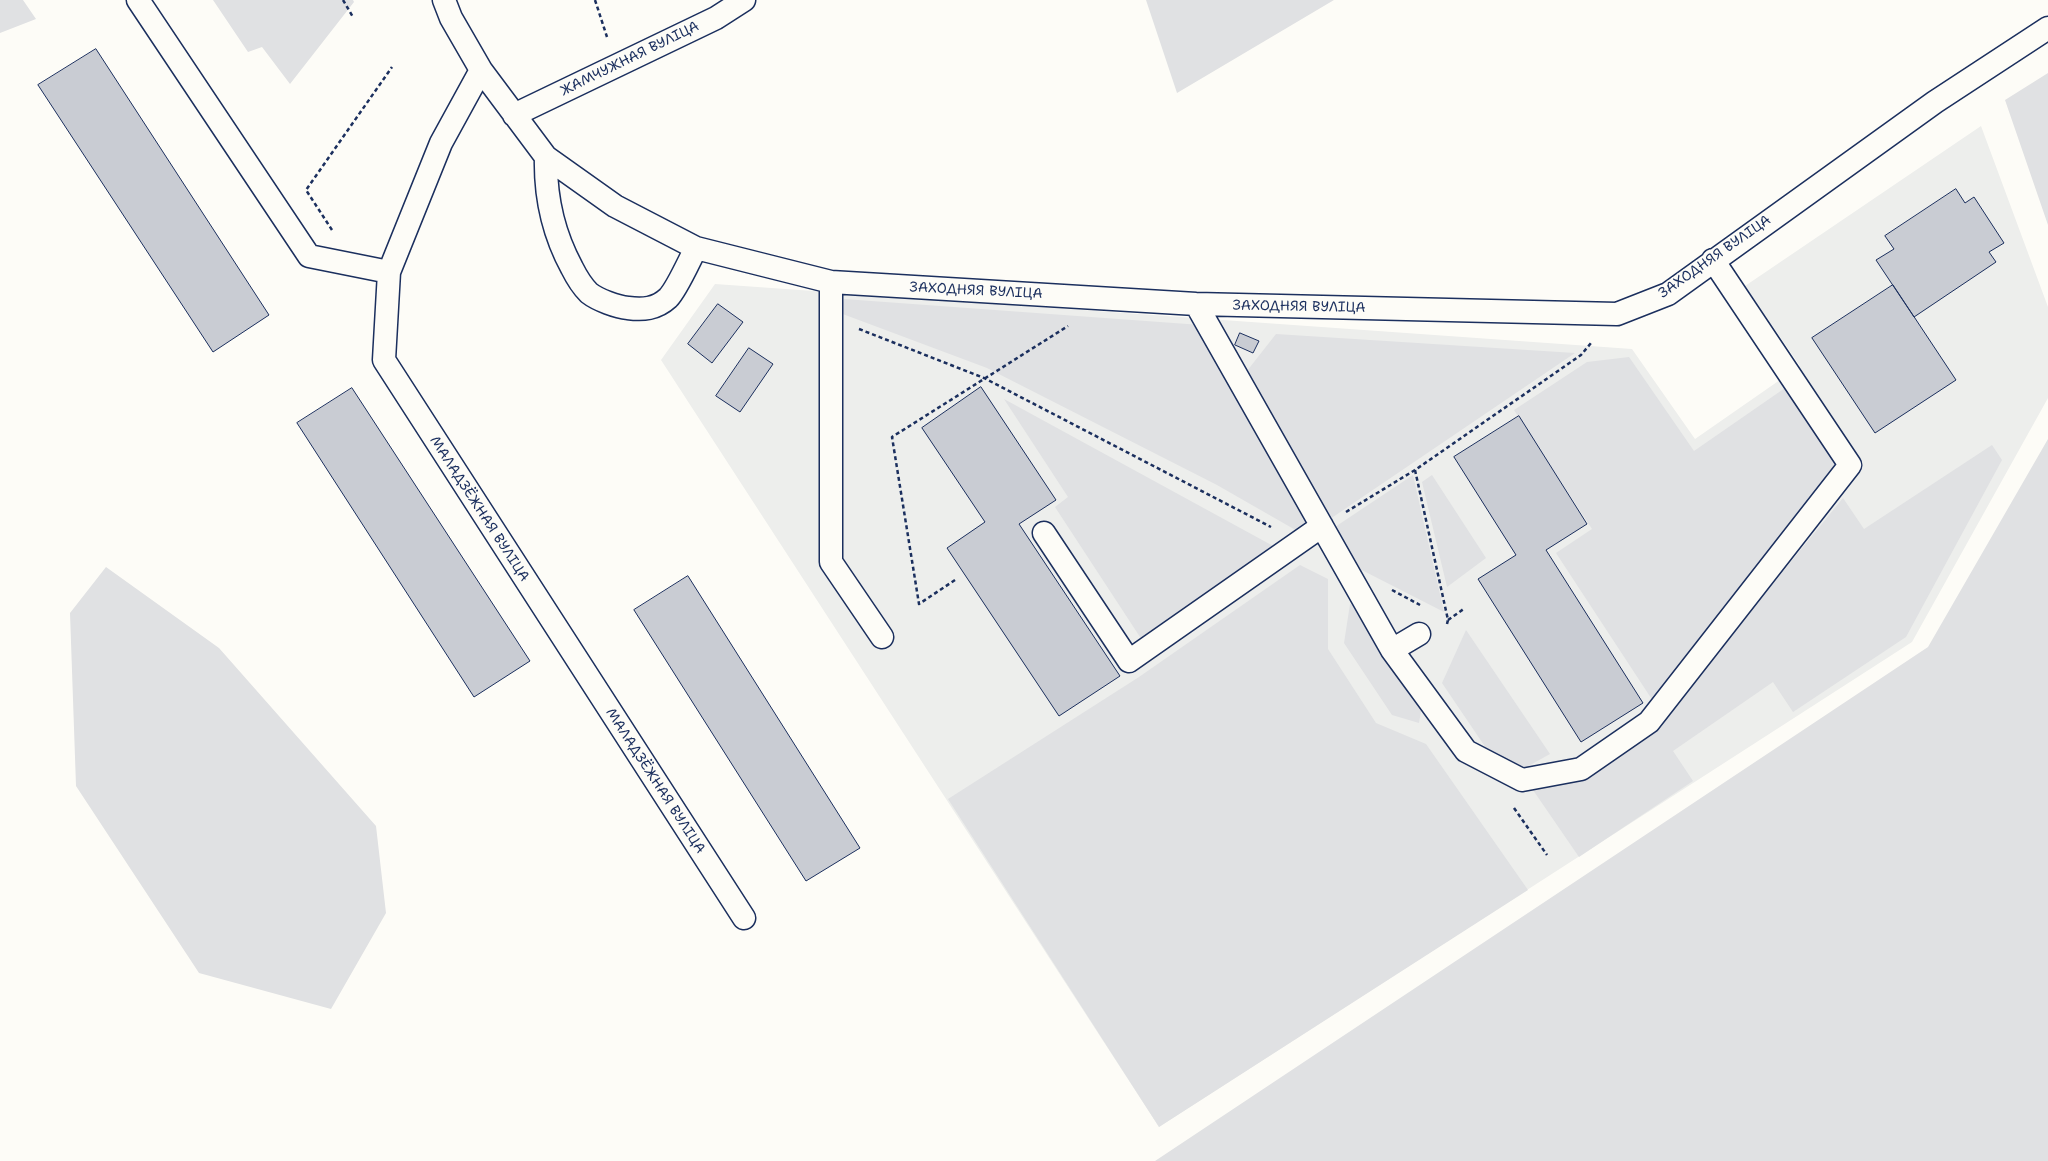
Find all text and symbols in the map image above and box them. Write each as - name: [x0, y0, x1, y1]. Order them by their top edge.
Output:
- street label: ЖАМЧУЖНАЯ ВУЛІЦА: [558, 18, 702, 100]
- street label: ЗАХОДНЯЯ ВУЛІЦА: [1656, 212, 1774, 302]
- street label: ЗАХОДНЯЯ ВУЛІЦА: [909, 279, 1043, 303]
- street label: ЗАХОДНЯЯ ВУЛІЦА: [1232, 297, 1366, 317]
- street label: МАЛАДЗЁЖНАЯ ВУЛІЦА: [426, 433, 532, 585]
- street label: МАЛАДЗЁЖНАЯ ВУЛІЦА: [602, 705, 708, 857]

